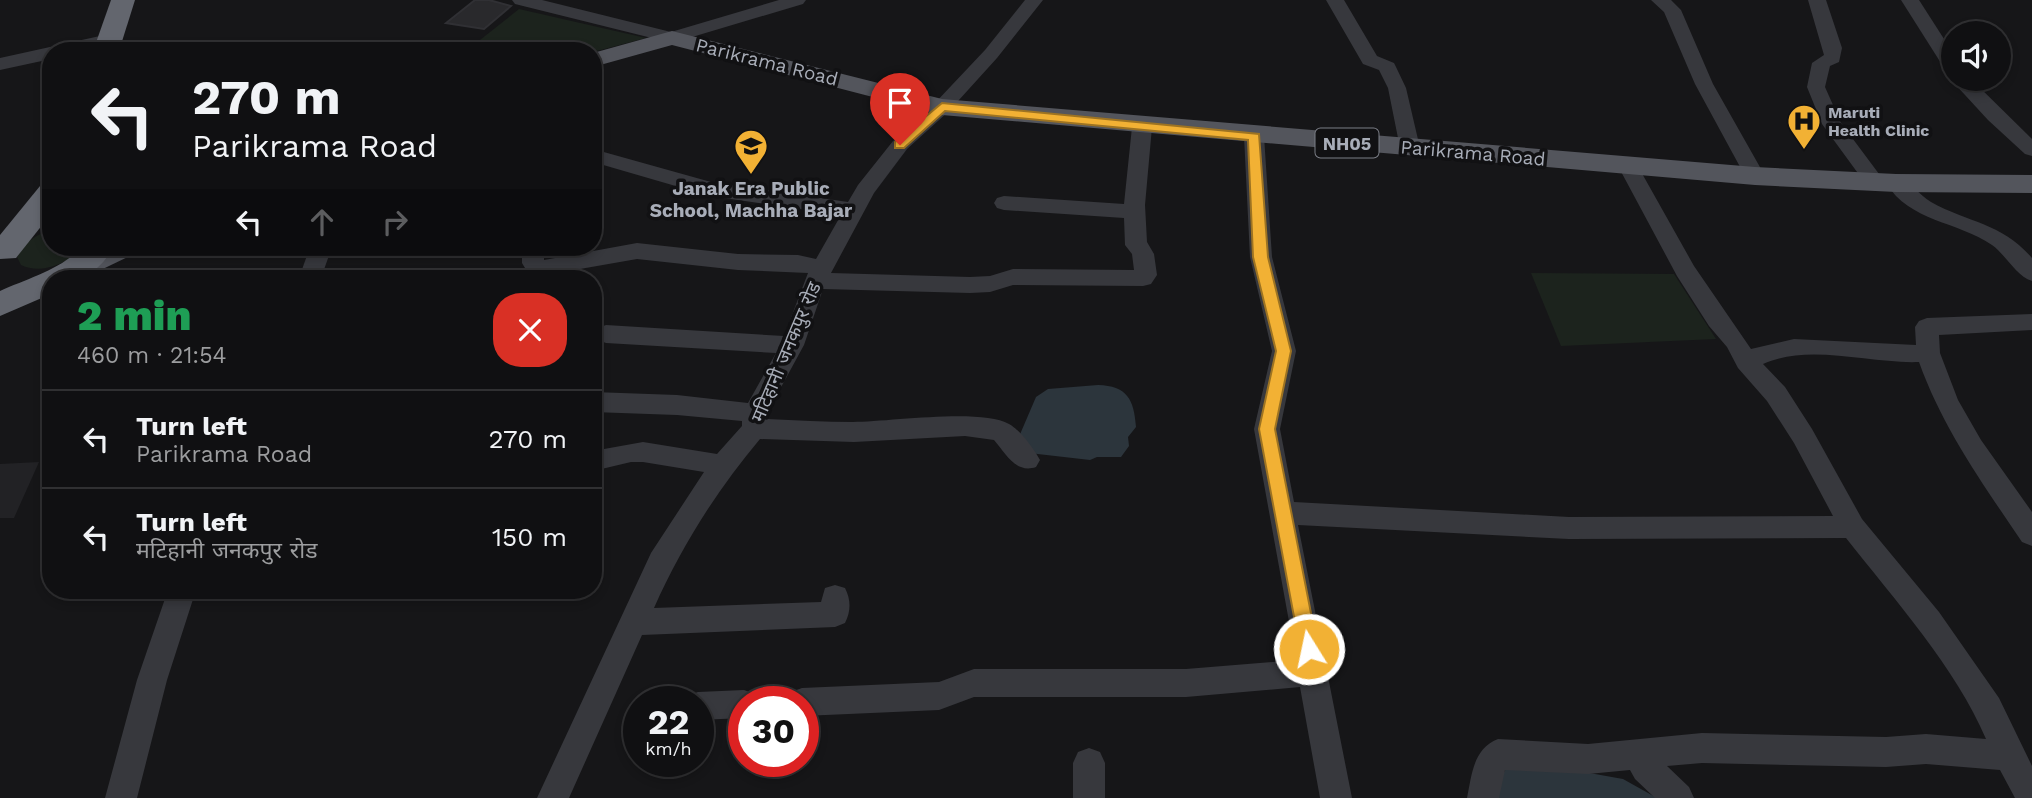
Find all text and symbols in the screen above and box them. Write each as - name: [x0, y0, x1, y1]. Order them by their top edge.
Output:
- map controls: [1941, 21, 2011, 91]
- button: sound: [1941, 21, 2011, 91]
- street label: Parikrama Road: [694, 33, 840, 91]
- text: 270 m: [192, 68, 341, 126]
- icon: left: [77, 70, 168, 161]
- pin: [870, 73, 930, 145]
- icon: arrive: [881, 84, 919, 122]
- hospital icon: Maruti Health Clinic: [1785, 102, 1823, 151]
- place label: Maruti Health Clinic: [1828, 103, 1929, 140]
- text: Parikrama Road: [192, 127, 437, 165]
- school or university icon: Janak Era Public School, Machha Bajar: [732, 127, 770, 176]
- road number: NH05: [1316, 128, 1378, 158]
- street label: Parikrama Road: [1400, 135, 1546, 171]
- place label: Janak Era Public School, Machha Bajar: [650, 177, 853, 222]
- icon: left: [230, 203, 268, 241]
- icon: ahead: [303, 203, 341, 241]
- icon: right: [376, 203, 414, 241]
- street label: मटिहानी जनकपुर रोड: [746, 278, 827, 426]
- text: 2 min: [77, 291, 191, 340]
- button: close: [493, 293, 567, 367]
- text: 460 m · 21:54: [77, 342, 227, 369]
- text: Turn left: [136, 411, 247, 441]
- icon: left: [77, 420, 115, 458]
- text: 270 m: [488, 424, 567, 454]
- text: Parikrama Road: [136, 441, 312, 468]
- text: Turn left: [136, 507, 247, 537]
- icon: left: [77, 518, 115, 556]
- text: 150 m: [492, 522, 567, 552]
- text: मटिहानी जनकपुर रोड: [136, 537, 318, 564]
- position arrow: [1272, 612, 1346, 686]
- speed limit sign: 30: [728, 686, 819, 777]
- text: 22: [648, 701, 689, 743]
- text: km/h: [645, 738, 692, 759]

